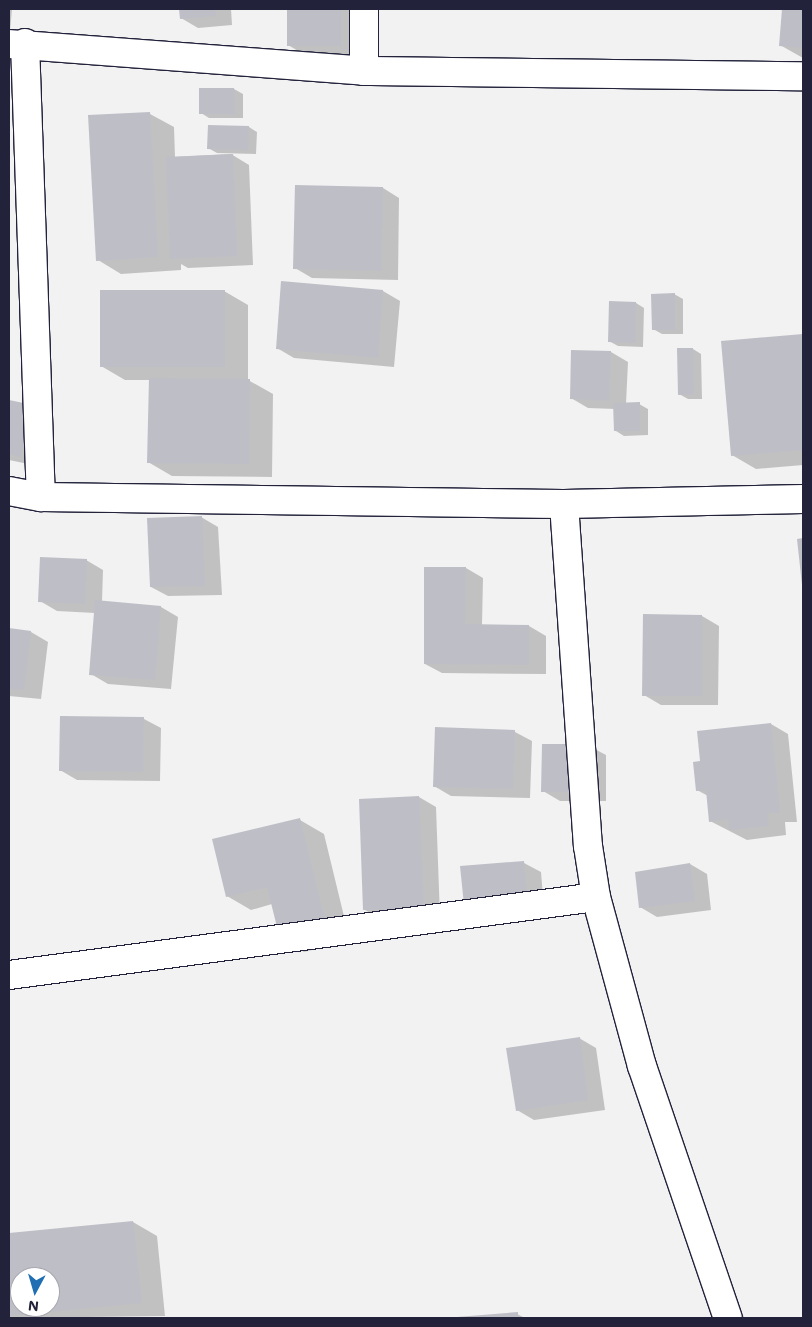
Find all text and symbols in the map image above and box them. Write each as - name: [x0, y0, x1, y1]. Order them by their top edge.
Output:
- north arrow: [10, 1267, 60, 1317]
- text: N: [27, 1296, 40, 1316]

